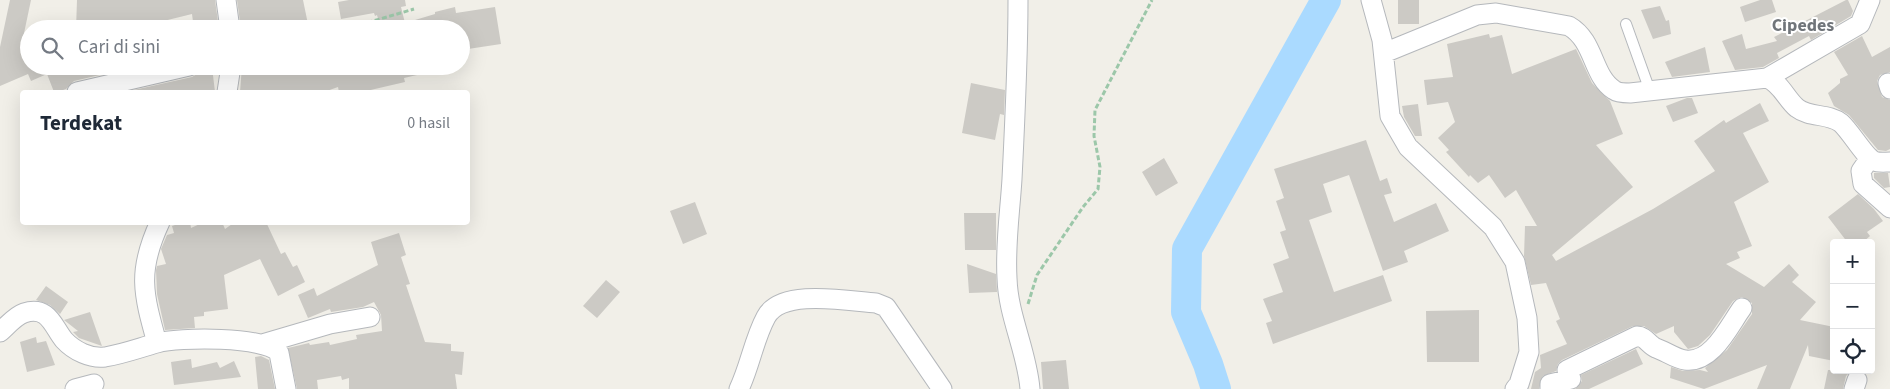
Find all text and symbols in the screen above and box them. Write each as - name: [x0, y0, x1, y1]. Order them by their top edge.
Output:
- district label: Cipedes: [1772, 13, 1834, 38]
- search box: [20, 20, 470, 75]
- icon: search: [38, 34, 66, 62]
- text: Cari di sini: [78, 34, 160, 61]
- text: Terdekat: [40, 108, 122, 138]
- text: 0 hasil: [407, 112, 450, 134]
- map controls: [1830, 239, 1875, 374]
- button: +: [1830, 239, 1875, 284]
- button: −: [1830, 284, 1875, 329]
- button: locate: [1830, 329, 1875, 374]

